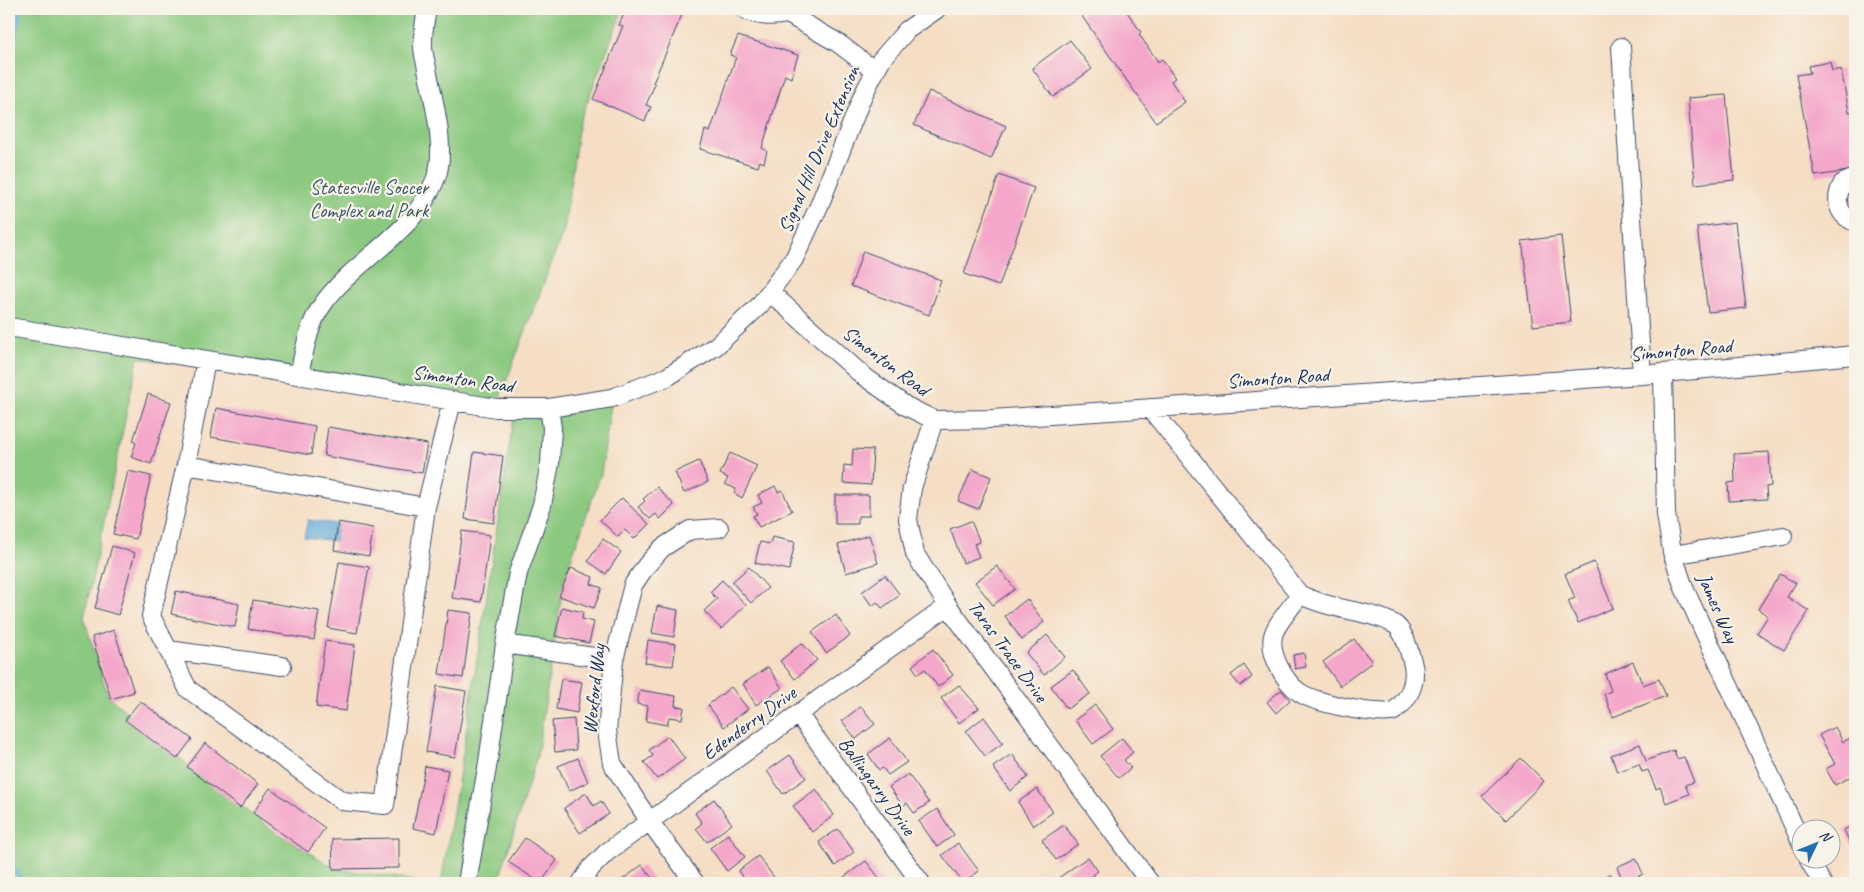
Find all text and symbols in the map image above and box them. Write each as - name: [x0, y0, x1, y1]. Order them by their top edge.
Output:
- street label: Signal Hill Drive Extension: [772, 61, 866, 237]
- park label: Statesville Soccer Complex and Park: [310, 175, 430, 223]
- street label: Simonton Road: [838, 320, 937, 404]
- street label: Simonton Road: [1629, 333, 1736, 367]
- street label: Simonton Road: [411, 360, 518, 399]
- street label: Simonton Road: [1226, 362, 1333, 394]
- street label: James Way: [1691, 568, 1745, 649]
- street label: Taras Trace Drive: [963, 595, 1054, 708]
- street label: Wexford Way: [577, 642, 611, 735]
- street label: Edenderry Drive: [697, 680, 802, 766]
- street label: Ballingarry Drive: [833, 732, 922, 841]
- north arrow: [1792, 820, 1842, 870]
- text: N: [1816, 827, 1836, 846]

